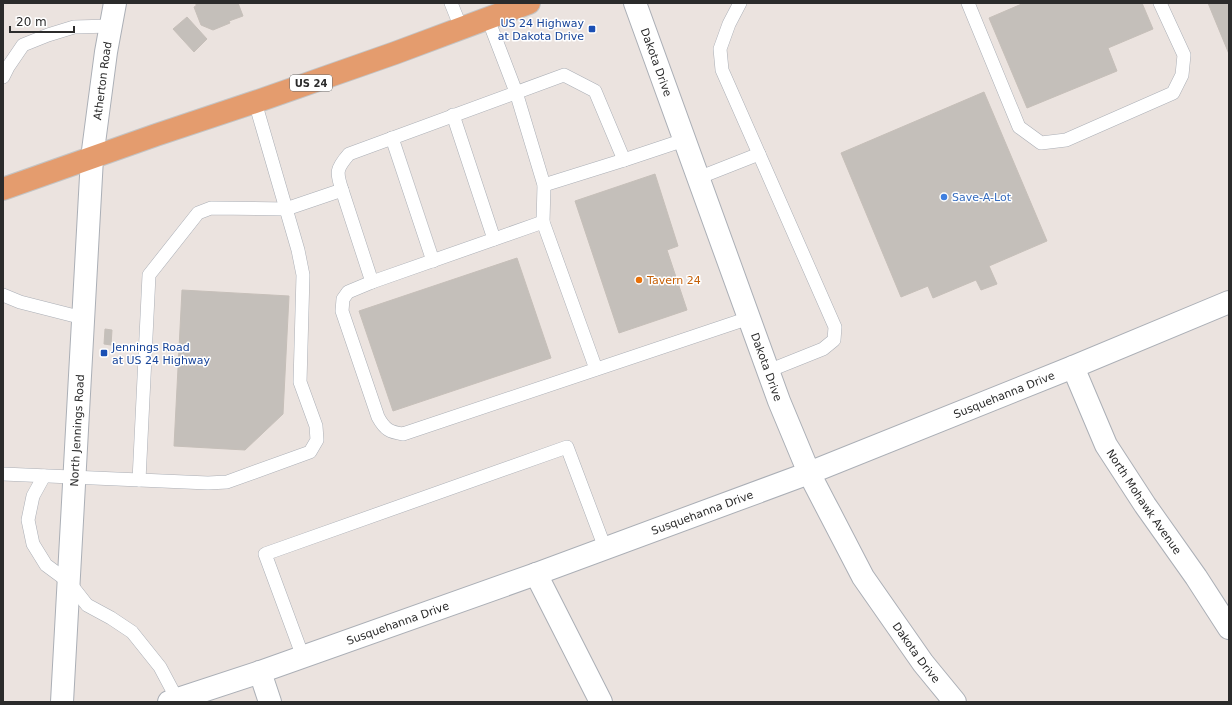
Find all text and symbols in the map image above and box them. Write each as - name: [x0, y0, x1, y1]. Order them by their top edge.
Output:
- scale bar: [10, 8, 74, 34]
- text: 20 m: [16, 15, 47, 29]
- place label: US 24 Highway at Dakota Drive: [498, 17, 584, 43]
- marker: US 24 Highway at Dakota Drive: [587, 24, 597, 34]
- street label: Dakota Drive: [638, 26, 674, 99]
- street label: Atherton Road: [91, 40, 115, 121]
- road number: US 24: [290, 75, 332, 91]
- place label: Save-A-Lot: [952, 191, 1012, 204]
- marker: Save-A-Lot: [939, 192, 949, 202]
- place label: Tavern 24: [646, 274, 701, 287]
- marker: Tavern 24: [634, 275, 644, 285]
- street label: Dakota Drive: [748, 331, 785, 403]
- place label: Jennings Road at US 24 Highway: [111, 341, 211, 367]
- marker: Jennings Road at US 24 Highway: [99, 348, 109, 358]
- street label: Susquehanna Drive: [952, 369, 1057, 421]
- street label: North Jennings Road: [68, 374, 87, 487]
- street label: North Mohawk Avenue: [1104, 447, 1184, 557]
- street label: Susquehanna Drive: [650, 488, 755, 538]
- street label: Susquehanna Drive: [345, 599, 451, 648]
- street label: Dakota Drive: [890, 620, 943, 686]

